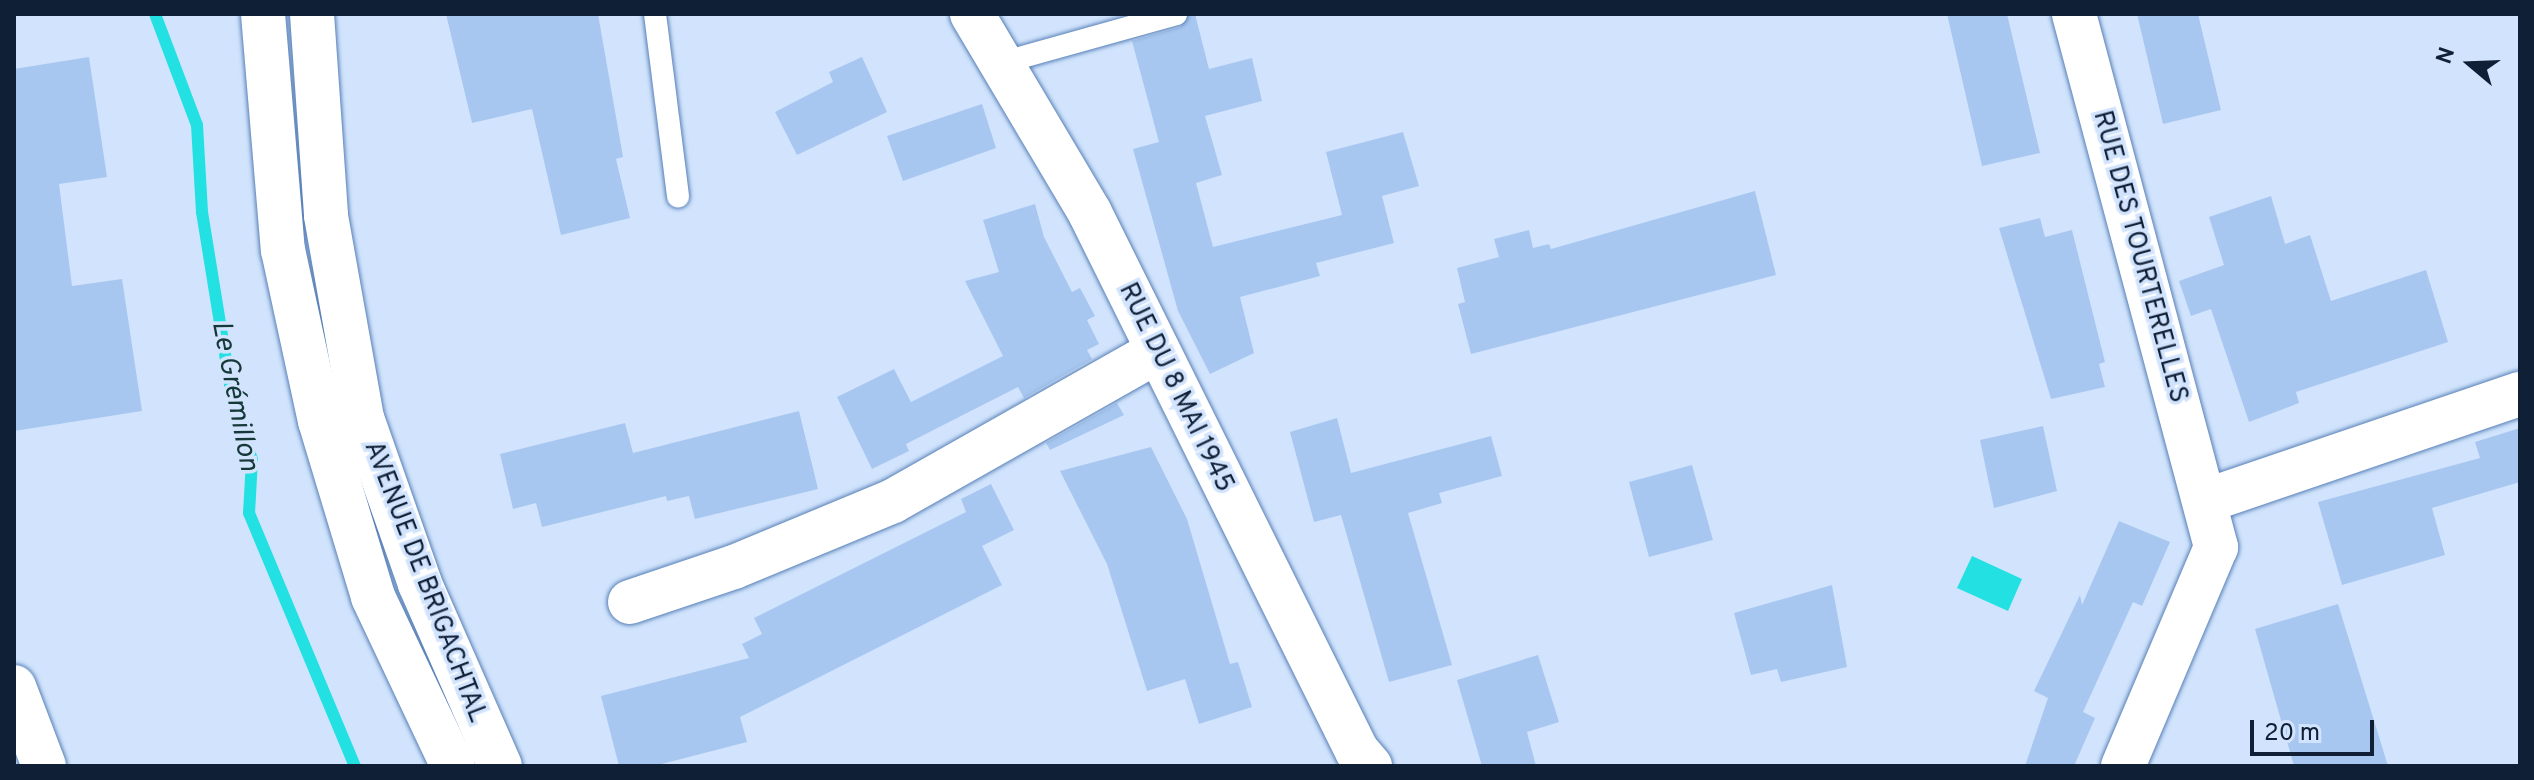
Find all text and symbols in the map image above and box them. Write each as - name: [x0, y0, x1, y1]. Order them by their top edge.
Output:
- north arrow: [2430, 24, 2510, 104]
- text: N: [2431, 44, 2462, 68]
- street label: RUE DES TOURTERELLES: [2085, 107, 2193, 407]
- street label: RUE DU 8 MAI 1945: [1111, 278, 1239, 498]
- water label: Le Grémillon: [203, 318, 265, 474]
- street label: AVENUE DE BRIGACHTAL: [356, 437, 492, 727]
- scale bar: [2254, 704, 2378, 754]
- text: 20 m: [2264, 719, 2320, 749]

